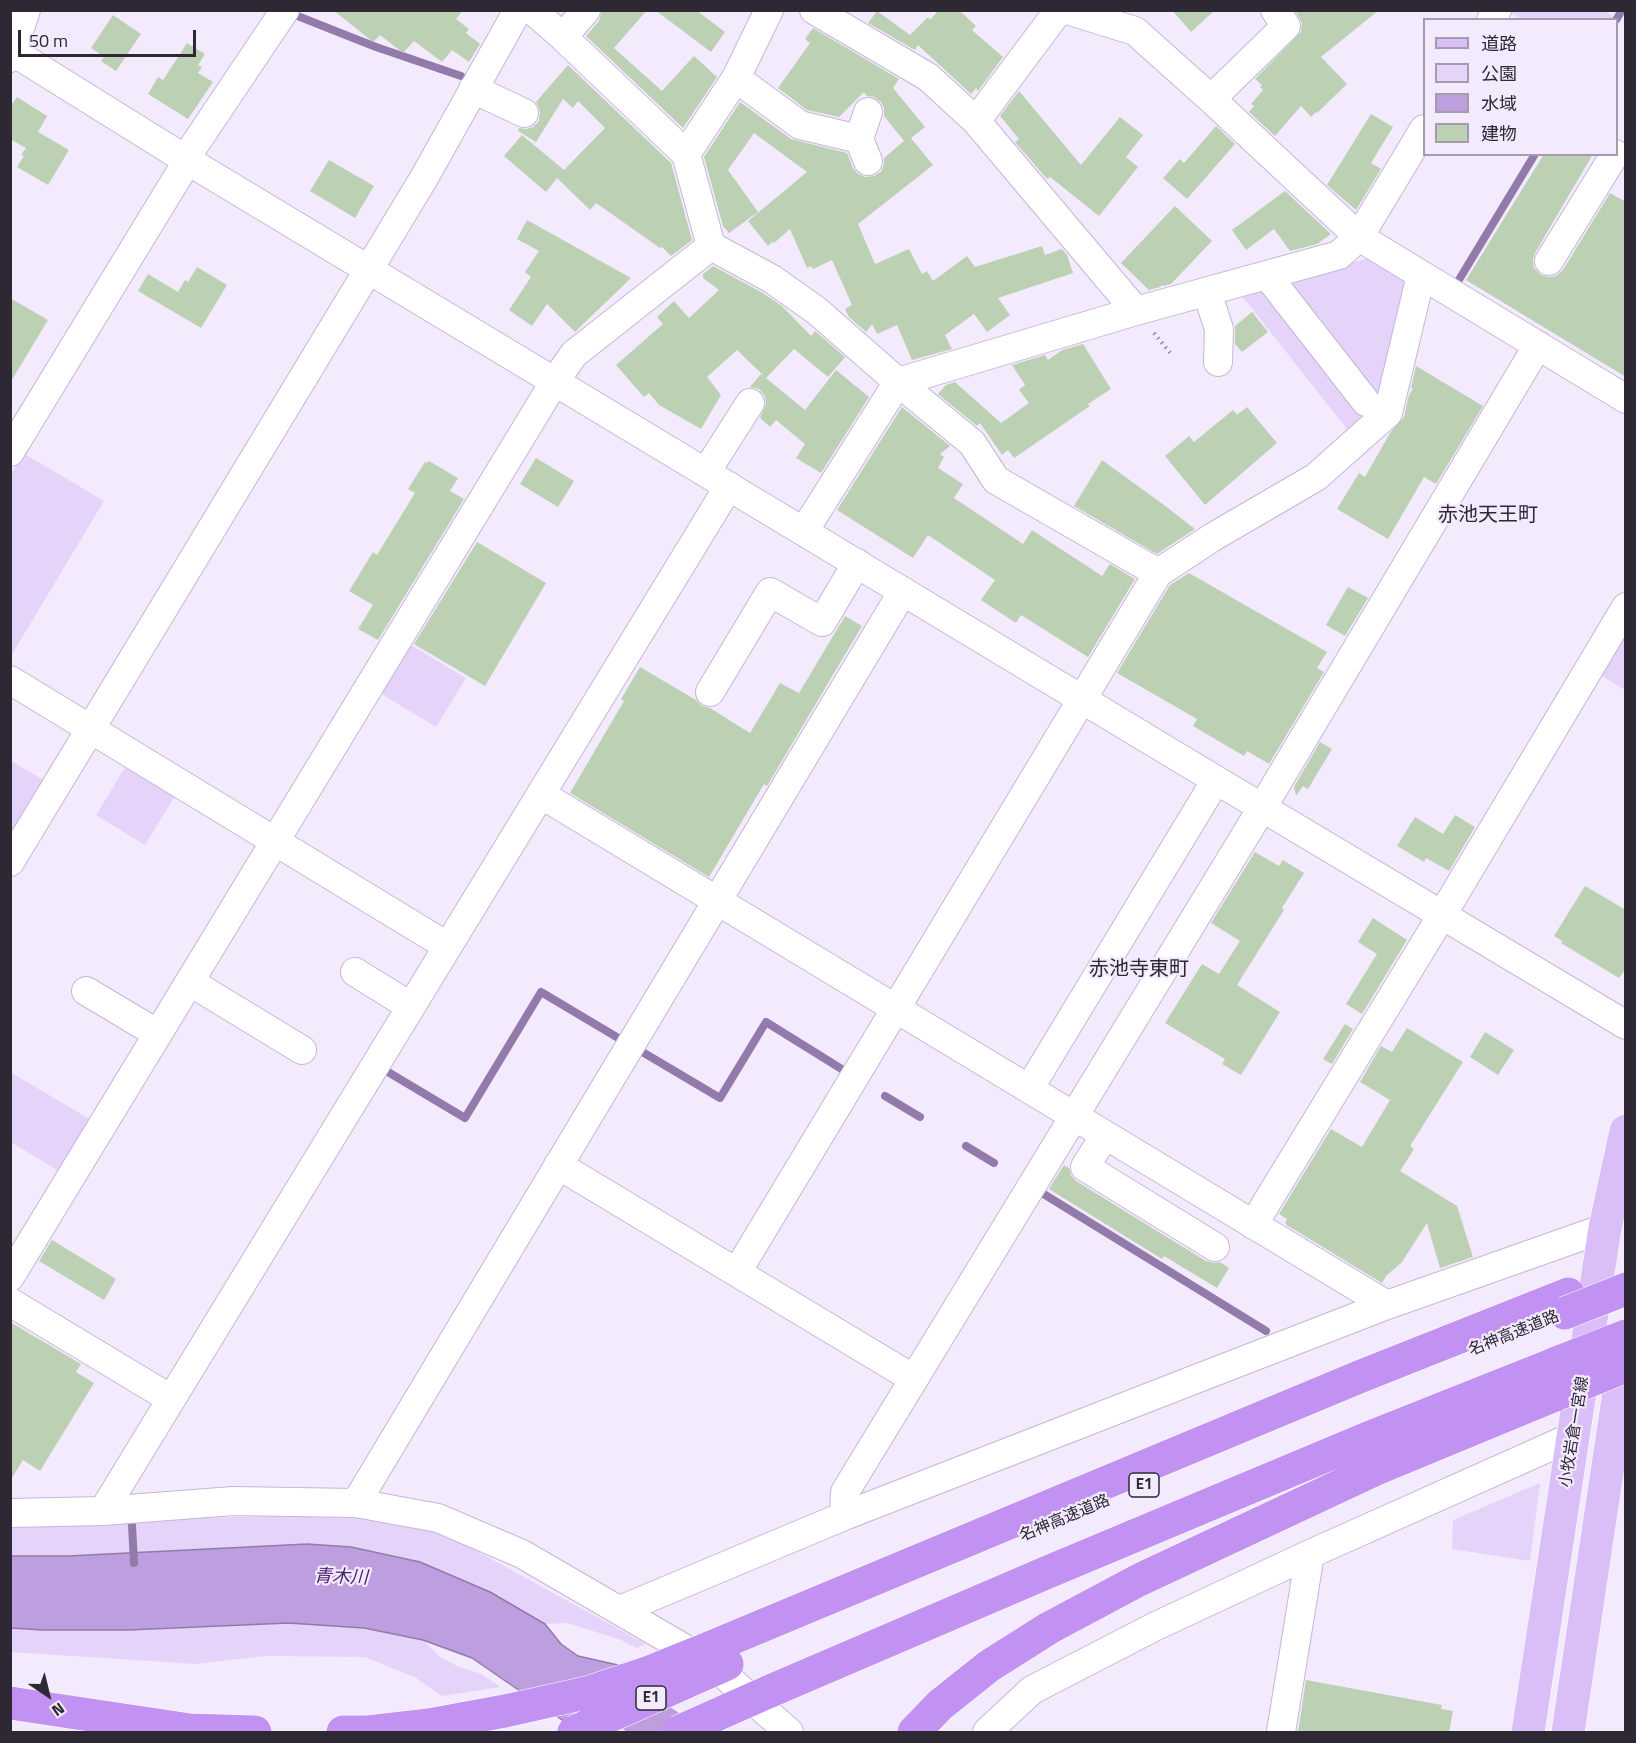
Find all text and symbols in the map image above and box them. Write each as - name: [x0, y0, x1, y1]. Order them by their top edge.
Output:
- scale bar: [21, 18, 200, 56]
- legend: [1423, 18, 1618, 156]
- text: 50 m: [29, 27, 68, 54]
- text: 道路: [1481, 30, 1517, 57]
- text: 公園: [1481, 60, 1517, 87]
- text: 水域: [1481, 90, 1517, 117]
- text: 建物: [1481, 120, 1517, 147]
- district label: 赤池天王町: [1438, 504, 1538, 528]
- district label: 赤池寺東町: [1089, 958, 1189, 982]
- street label: 名神高速道路: [1466, 1307, 1562, 1361]
- street label: 小牧岩倉一宮線: [1557, 1375, 1593, 1489]
- road number: E1: [1129, 1473, 1159, 1497]
- street label: 名神高速道路: [1017, 1491, 1113, 1547]
- water label: 青木川: [314, 1566, 368, 1590]
- north arrow: [18, 1665, 78, 1725]
- road number: E1: [636, 1686, 666, 1710]
- text: N: [47, 1697, 70, 1723]

